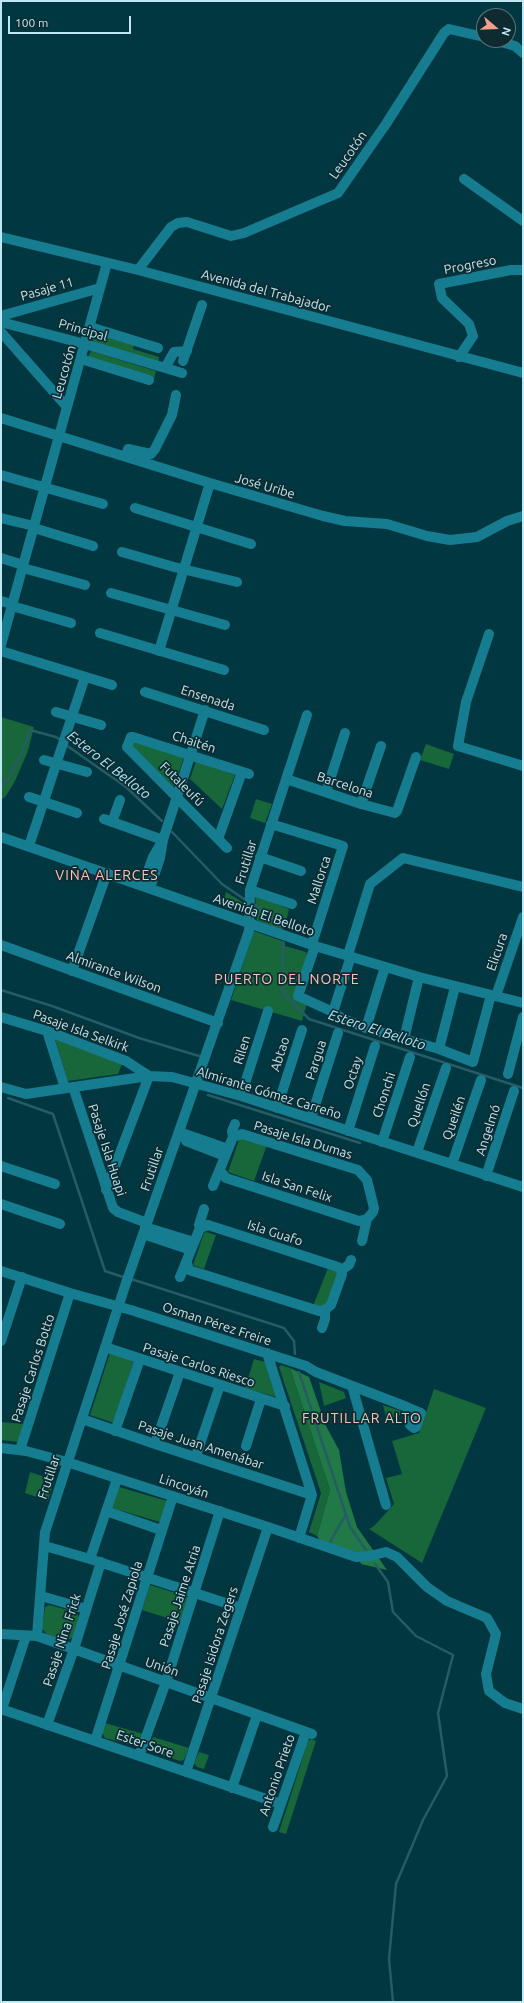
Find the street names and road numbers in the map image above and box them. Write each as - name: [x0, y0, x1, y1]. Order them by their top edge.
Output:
- street label: Leucotón: [326, 128, 370, 182]
- street label: Progreso: [442, 252, 498, 278]
- street label: Avenida del Trabajador: [200, 266, 332, 316]
- street label: Pasaje 11: [19, 274, 75, 304]
- street label: Principal: [57, 316, 109, 344]
- street label: Leucotón: [49, 343, 79, 401]
- street label: José Uribe: [233, 470, 297, 502]
- street label: Ensenada: [179, 682, 237, 714]
- street label: Chaitén: [170, 728, 218, 756]
- street label: Futaleufú: [157, 759, 207, 809]
- street label: Barcelona: [315, 769, 375, 801]
- street label: Frutillar: [232, 838, 260, 886]
- street label: Mallorca: [304, 854, 334, 906]
- street label: Avenida El Belloto: [211, 890, 317, 940]
- street label: Elicura: [483, 931, 511, 973]
- street label: Almirante Wilson: [64, 948, 164, 996]
- street label: Pasaje Isla Selkirk: [31, 1006, 131, 1056]
- street label: Rilen: [230, 1034, 254, 1066]
- street label: Abtao: [267, 1035, 293, 1073]
- street label: Pargua: [302, 1038, 330, 1082]
- street label: Octay: [340, 1054, 366, 1092]
- street label: Almirante Gómez Carreño: [195, 1063, 343, 1123]
- street label: Chonchi: [369, 1070, 399, 1120]
- street label: Quellón: [404, 1080, 434, 1130]
- street label: Queilén: [439, 1094, 469, 1142]
- street label: Pasaje Isla Huapi: [85, 1102, 129, 1198]
- street label: Angelmó: [472, 1103, 504, 1157]
- street label: Pasaje Isla Dumas: [252, 1118, 354, 1162]
- street label: Frutillar: [137, 1145, 167, 1193]
- street label: Isla San Felix: [260, 1168, 334, 1206]
- street label: Isla Guafo: [245, 1217, 305, 1249]
- street label: Osman Pérez Freire: [161, 1299, 273, 1349]
- street label: Pasaje Carlos Botto: [8, 1312, 58, 1424]
- street label: Pasaje Carlos Riesco: [141, 1340, 257, 1390]
- street label: Pasaje Juan Amenábar: [136, 1417, 266, 1473]
- street label: Frutillar: [35, 1453, 63, 1501]
- street label: Lincoyán: [157, 1471, 211, 1501]
- street label: Pasaje Jaime Atria: [156, 1543, 204, 1649]
- street label: Pasaje José Zapiola: [98, 1559, 146, 1671]
- street label: Pasaje Isidora Zegers: [189, 1585, 241, 1705]
- street label: Pasaje Nina Frick: [40, 1592, 84, 1688]
- street label: Unión: [143, 1654, 181, 1680]
- street label: Ester Sore: [114, 1727, 176, 1761]
- street label: Antonio Prieto: [256, 1732, 298, 1818]

